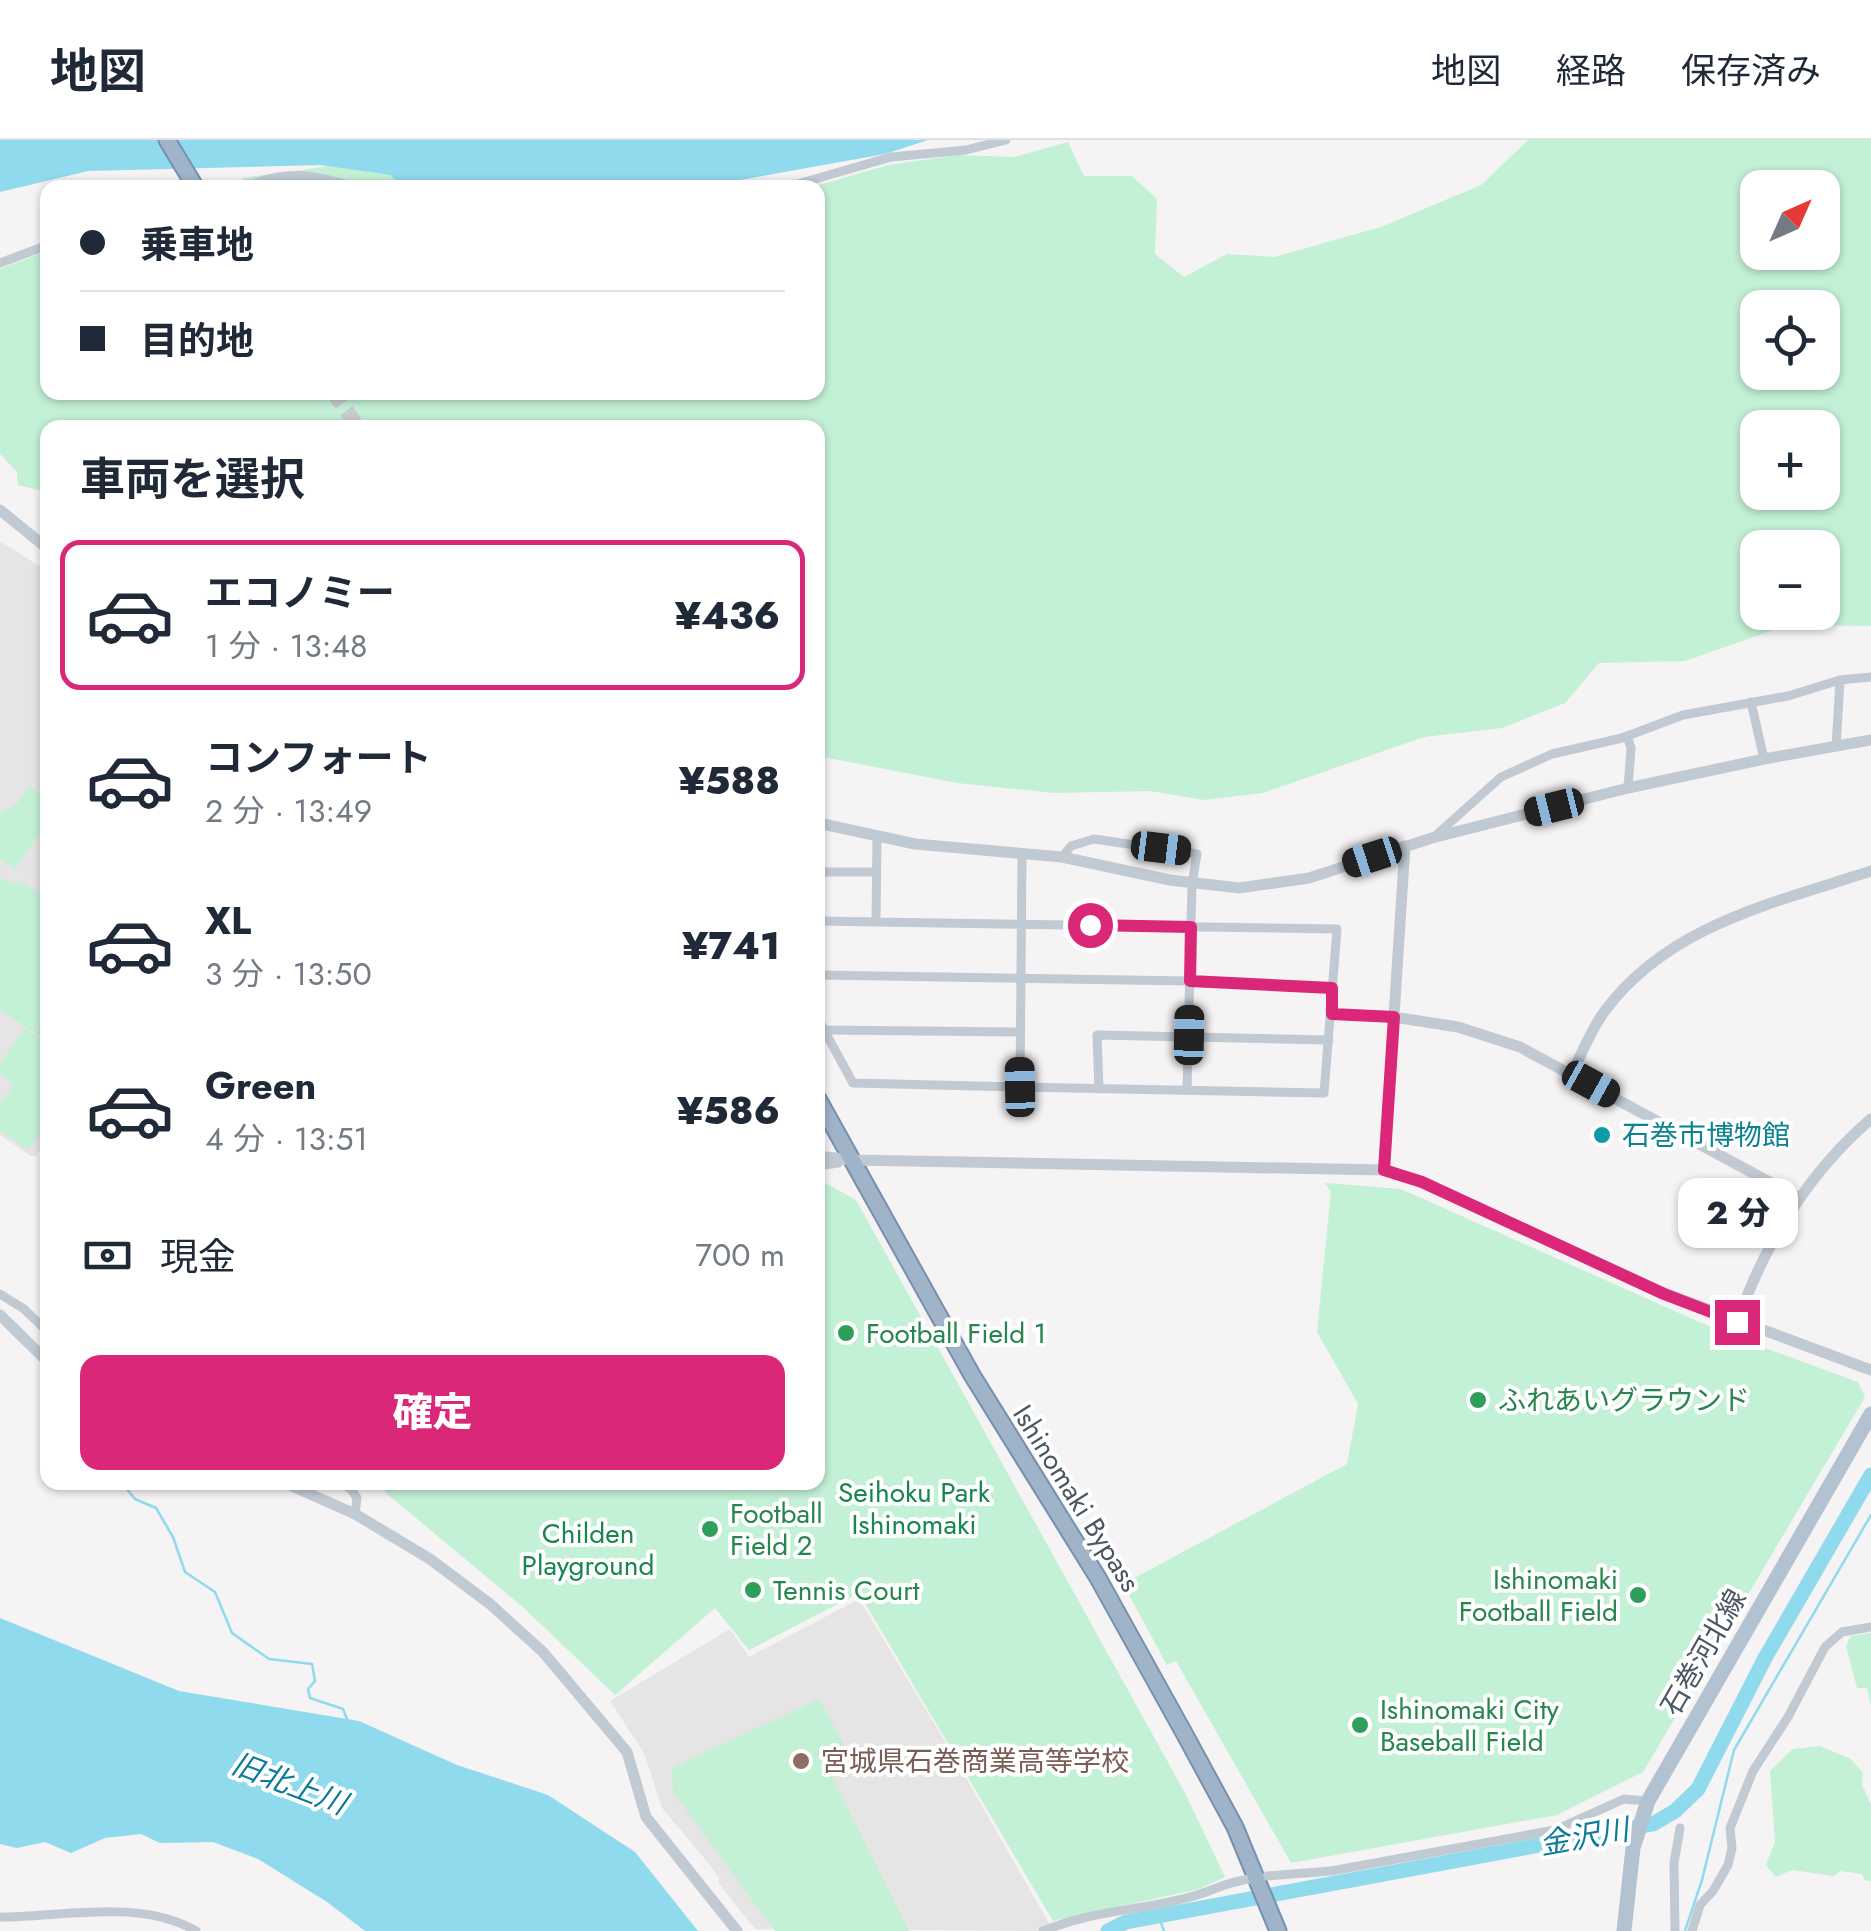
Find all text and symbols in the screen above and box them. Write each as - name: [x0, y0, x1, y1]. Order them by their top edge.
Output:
- text: 地図: [50, 37, 146, 106]
- text: 地図: [1431, 46, 1501, 96]
- text: 経路: [1556, 46, 1626, 96]
- text: 保存済み: [1681, 46, 1821, 96]
- north arrow: [1740, 170, 1840, 270]
- map controls: [1740, 170, 1840, 630]
- text: 乗車地: [140, 217, 254, 272]
- button: locate: [1740, 290, 1840, 390]
- text: 目的地: [140, 313, 254, 368]
- button: +: [1740, 410, 1840, 510]
- text: 車両を選択: [80, 447, 305, 512]
- button: −: [1740, 530, 1840, 630]
- text: エコノミー: [205, 565, 395, 620]
- icon: car: [85, 570, 175, 660]
- text: ¥436: [675, 588, 780, 643]
- text: 1 分 · 13:48: [205, 623, 367, 669]
- text: コンフォート: [205, 730, 432, 785]
- icon: car: [85, 735, 175, 825]
- text: ¥588: [679, 753, 780, 808]
- car: [1521, 785, 1587, 829]
- text: 2 分 · 13:49: [205, 788, 372, 834]
- car: [1129, 829, 1193, 867]
- car: [1339, 833, 1405, 881]
- text: XL: [205, 893, 251, 948]
- icon: car: [85, 900, 175, 990]
- route start: [1068, 903, 1113, 948]
- text: ¥741: [682, 918, 780, 973]
- text: 3 分 · 13:50: [205, 951, 372, 997]
- car: [1173, 1005, 1205, 1065]
- car: [1557, 1056, 1625, 1112]
- car: [1004, 1057, 1036, 1117]
- text: Green: [205, 1058, 316, 1113]
- icon: car: [85, 1065, 175, 1155]
- text: ¥586: [677, 1083, 780, 1138]
- place label: 石巻市博物館: [1622, 1115, 1790, 1156]
- text: 4 分 · 13:51: [205, 1116, 368, 1162]
- marker: 石巻市博物館: [1591, 1124, 1613, 1146]
- callout: 2 分: [1677, 1177, 1797, 1247]
- text: 2 分: [1706, 1190, 1770, 1236]
- icon: cash: [80, 1228, 135, 1283]
- text: 現金: [160, 1229, 236, 1284]
- text: 700 m: [695, 1232, 785, 1278]
- route end: [1715, 1300, 1760, 1345]
- place label: Football Field 1: [866, 1313, 1046, 1354]
- marker: Football Field 1: [835, 1322, 857, 1344]
- button: 確定: [80, 1355, 785, 1470]
- place label: ふれあいグラウンド: [1498, 1380, 1750, 1421]
- marker: ふれあいグラウンド: [1467, 1389, 1489, 1411]
- street label: Ishinomaki Bypass: [1003, 1397, 1150, 1600]
- park label: Seihoku Park Ishinomaki: [838, 1472, 991, 1545]
- place label: Football Field 2: [730, 1493, 823, 1566]
- park label: Childen Playground: [522, 1513, 654, 1586]
- marker: Football Field 2: [699, 1518, 721, 1540]
- place label: Ishinomaki Football Field: [1459, 1559, 1618, 1632]
- place label: Tennis Court: [773, 1570, 920, 1611]
- marker: Tennis Court: [742, 1579, 764, 1601]
- street label: 石巻河北線: [1651, 1581, 1756, 1723]
- marker: Ishinomaki Football Field: [1627, 1584, 1649, 1606]
- place label: Ishinomaki City Baseball Field: [1380, 1689, 1560, 1762]
- marker: Ishinomaki City Baseball Field: [1349, 1714, 1371, 1736]
- place label: 宮城県石巻商業高等学校: [821, 1741, 1129, 1782]
- water label: 旧北上川: [225, 1742, 356, 1826]
- marker: 宮城県石巻商業高等学校: [790, 1750, 812, 1772]
- water label: 金沢川: [1536, 1807, 1635, 1865]

